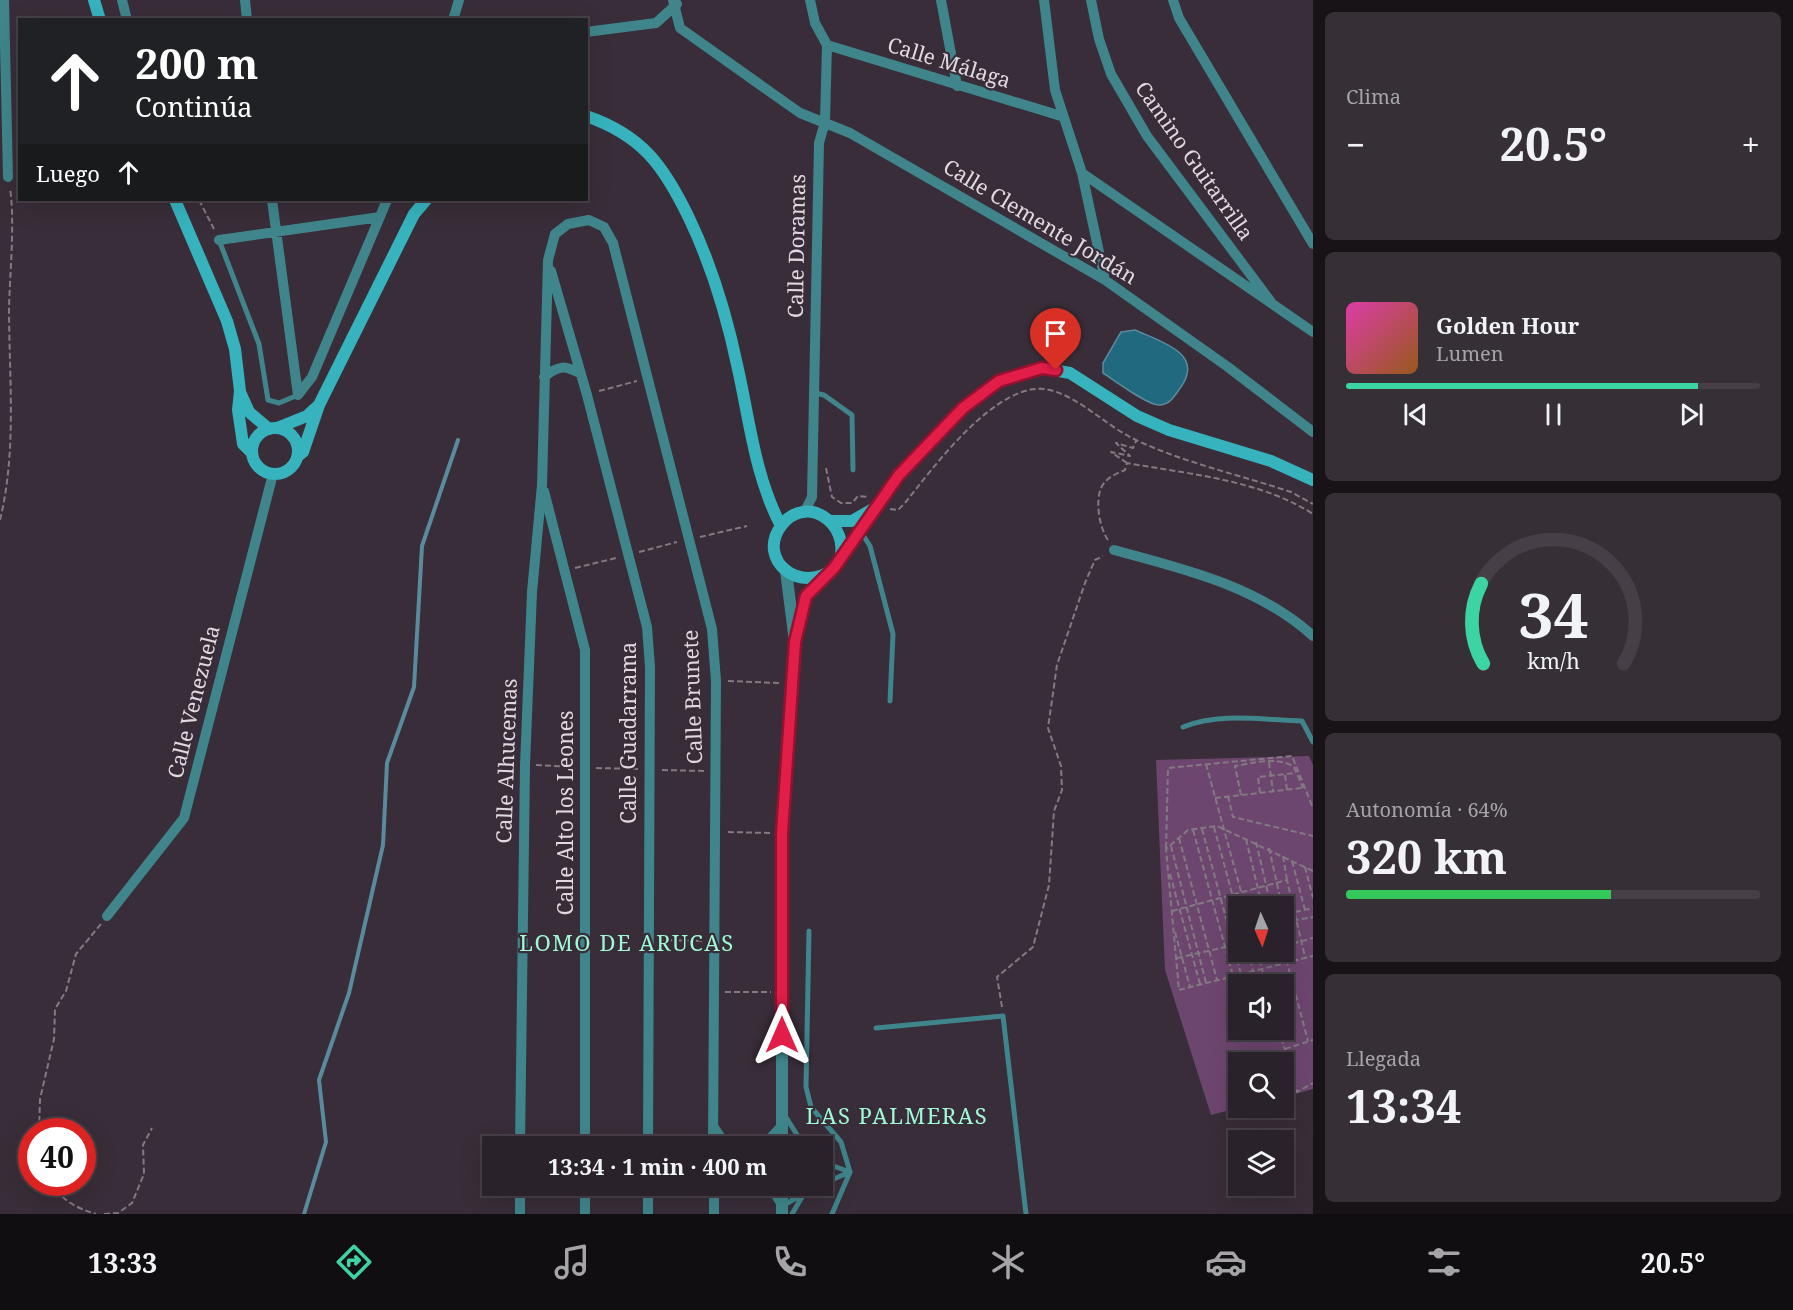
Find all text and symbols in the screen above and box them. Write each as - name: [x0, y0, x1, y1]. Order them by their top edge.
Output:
- street label: Calle Málaga: [884, 30, 1014, 94]
- text: 200 m: [135, 34, 259, 91]
- icon: ahead: [36, 42, 114, 120]
- street label: Camino Guitarrilla: [1129, 75, 1260, 245]
- text: Clima: [1346, 83, 1401, 110]
- text: Continúa: [135, 88, 252, 125]
- text: 20.5°: [1500, 113, 1607, 174]
- text: −: [1346, 122, 1365, 167]
- text: +: [1742, 122, 1760, 167]
- street label: Calle Clemente Jordán: [938, 152, 1143, 290]
- icon: ahead: [112, 156, 145, 189]
- text: Luego: [36, 158, 100, 188]
- street label: Calle Doramas: [781, 174, 811, 318]
- pin: [1030, 308, 1081, 370]
- text: Golden Hour: [1436, 310, 1579, 340]
- icon: arrive: [1039, 317, 1072, 350]
- text: Lumen: [1436, 340, 1504, 367]
- icon: previous: [1399, 398, 1432, 431]
- icon: pause: [1537, 398, 1570, 431]
- icon: next: [1675, 398, 1708, 431]
- text: 34: [1518, 571, 1588, 656]
- street label: Calle Venezuela: [160, 622, 226, 781]
- street label: Calle Brunete: [676, 629, 708, 765]
- street label: Calle Guadarrama: [614, 642, 642, 824]
- text: km/h: [1527, 646, 1580, 675]
- street label: Calle Alhucemas: [489, 678, 523, 844]
- street label: Calle Alto los Leones: [551, 711, 579, 915]
- text: Autonomía · 64%: [1346, 796, 1508, 823]
- text: 320 km: [1346, 826, 1507, 887]
- north arrow: [1228, 896, 1294, 962]
- map controls: [1228, 896, 1294, 1196]
- district label: LOMO DE ARUCAS: [519, 927, 735, 957]
- button: sound: [1228, 974, 1294, 1040]
- position arrow: [750, 1003, 814, 1067]
- text: Llegada: [1346, 1045, 1421, 1072]
- button: search: [1228, 1052, 1294, 1118]
- text: 13:34: [1346, 1075, 1461, 1136]
- district label: LAS PALMERAS: [806, 1100, 988, 1130]
- speed limit sign: 40: [18, 1118, 96, 1196]
- button: layers: [1228, 1130, 1294, 1196]
- text: 13:34 · 1 min · 400 m: [548, 1151, 767, 1181]
- icon: directions: [333, 1241, 375, 1283]
- icon: music: [551, 1241, 593, 1283]
- icon: phone: [769, 1241, 811, 1283]
- icon: climate: [987, 1241, 1029, 1283]
- icon: car: [1205, 1241, 1247, 1283]
- icon: filters: [1423, 1241, 1465, 1283]
- text: 13:33: [88, 1244, 157, 1281]
- text: 20.5°: [1641, 1244, 1705, 1281]

